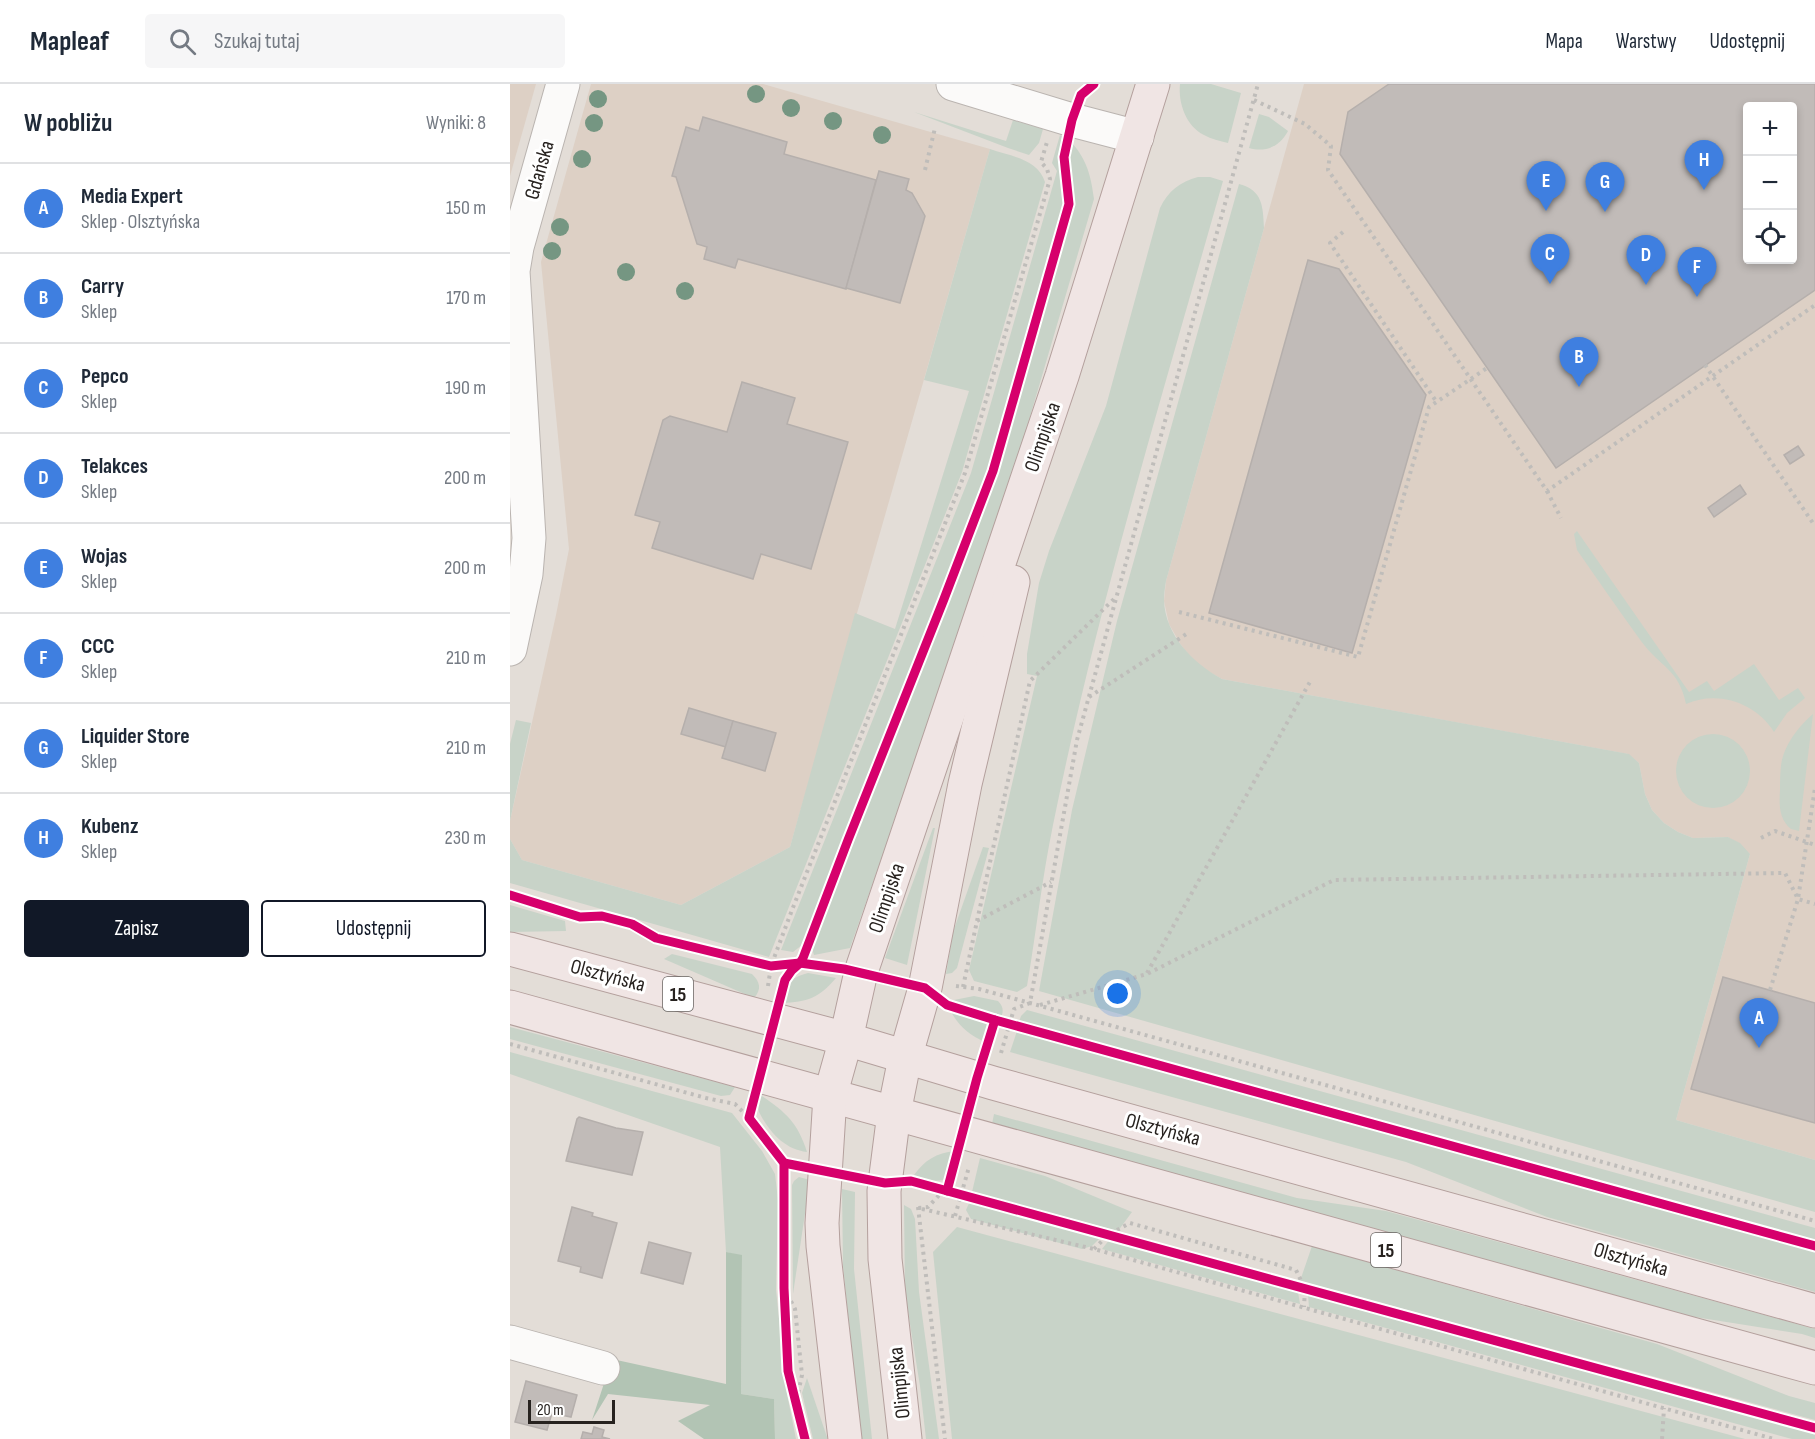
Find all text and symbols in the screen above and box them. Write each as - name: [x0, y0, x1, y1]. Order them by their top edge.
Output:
- search box: [145, 14, 565, 68]
- text: Mapleaf: [30, 25, 109, 58]
- icon: search: [166, 25, 199, 58]
- text: Szukaj tutaj: [214, 28, 300, 55]
- text: Mapa: [1545, 29, 1583, 54]
- text: Warstwy: [1616, 29, 1677, 54]
- text: Udostępnij: [1710, 29, 1785, 54]
- map controls: [1743, 102, 1797, 264]
- button: +: [1743, 102, 1797, 156]
- text: W pobliżu: [24, 108, 112, 139]
- text: Wyniki: 8: [426, 111, 486, 135]
- street label: Gdańska: [519, 138, 560, 202]
- pin: H: [1684, 141, 1724, 190]
- button: −: [1743, 156, 1797, 210]
- pin: E: [1526, 162, 1566, 211]
- pin: G: [1586, 162, 1624, 212]
- text: Media Expert: [81, 183, 183, 210]
- text: A: [39, 196, 48, 220]
- text: 150 m: [446, 196, 486, 220]
- text: Sklep · Olsztyńska: [81, 210, 200, 234]
- button: locate: [1743, 210, 1797, 264]
- pin: C: [1530, 234, 1570, 284]
- pin: D: [1626, 236, 1666, 285]
- pin: F: [1678, 248, 1716, 297]
- text: Carry: [81, 273, 124, 300]
- text: B: [39, 286, 48, 310]
- text: 170 m: [446, 286, 486, 310]
- text: Sklep: [81, 300, 117, 324]
- pin: B: [1560, 338, 1598, 387]
- text: Pepco: [81, 363, 129, 390]
- text: C: [38, 376, 49, 400]
- text: 190 m: [445, 376, 486, 400]
- text: Sklep: [81, 390, 117, 414]
- street label: Olimpijska: [1019, 399, 1066, 475]
- text: Telakces: [81, 453, 148, 480]
- text: D: [38, 466, 49, 490]
- text: 200 m: [444, 466, 486, 490]
- text: Sklep: [81, 480, 117, 504]
- text: Wojas: [81, 543, 127, 570]
- text: E: [39, 556, 48, 580]
- text: 200 m: [444, 556, 486, 580]
- text: Sklep: [81, 570, 117, 594]
- text: CCC: [81, 633, 115, 660]
- text: F: [39, 646, 48, 670]
- text: 210 m: [446, 646, 486, 670]
- text: Sklep: [81, 660, 117, 684]
- text: Liquider Store: [81, 723, 190, 750]
- text: G: [38, 736, 49, 760]
- text: 210 m: [446, 736, 486, 760]
- text: Sklep: [81, 750, 117, 774]
- text: Kubenz: [81, 813, 138, 840]
- text: H: [38, 826, 49, 850]
- text: 230 m: [444, 826, 486, 850]
- text: Sklep: [81, 840, 117, 864]
- street label: Olimpijska: [863, 860, 910, 936]
- button: Zapisz: [24, 900, 249, 957]
- button: Udostępnij: [261, 900, 486, 957]
- street label: Olsztyńska: [568, 954, 648, 997]
- road number: 15: [663, 977, 693, 1011]
- your location: [1103, 979, 1132, 1008]
- pin: A: [1740, 998, 1778, 1048]
- street label: Olsztyńska: [1123, 1108, 1203, 1151]
- road number: 15: [1371, 1233, 1401, 1267]
- street label: Olsztyńska: [1591, 1237, 1671, 1282]
- street label: Olimpijska: [883, 1346, 916, 1420]
- scale bar: [528, 1397, 615, 1424]
- text: 20 m: [537, 1401, 564, 1420]

